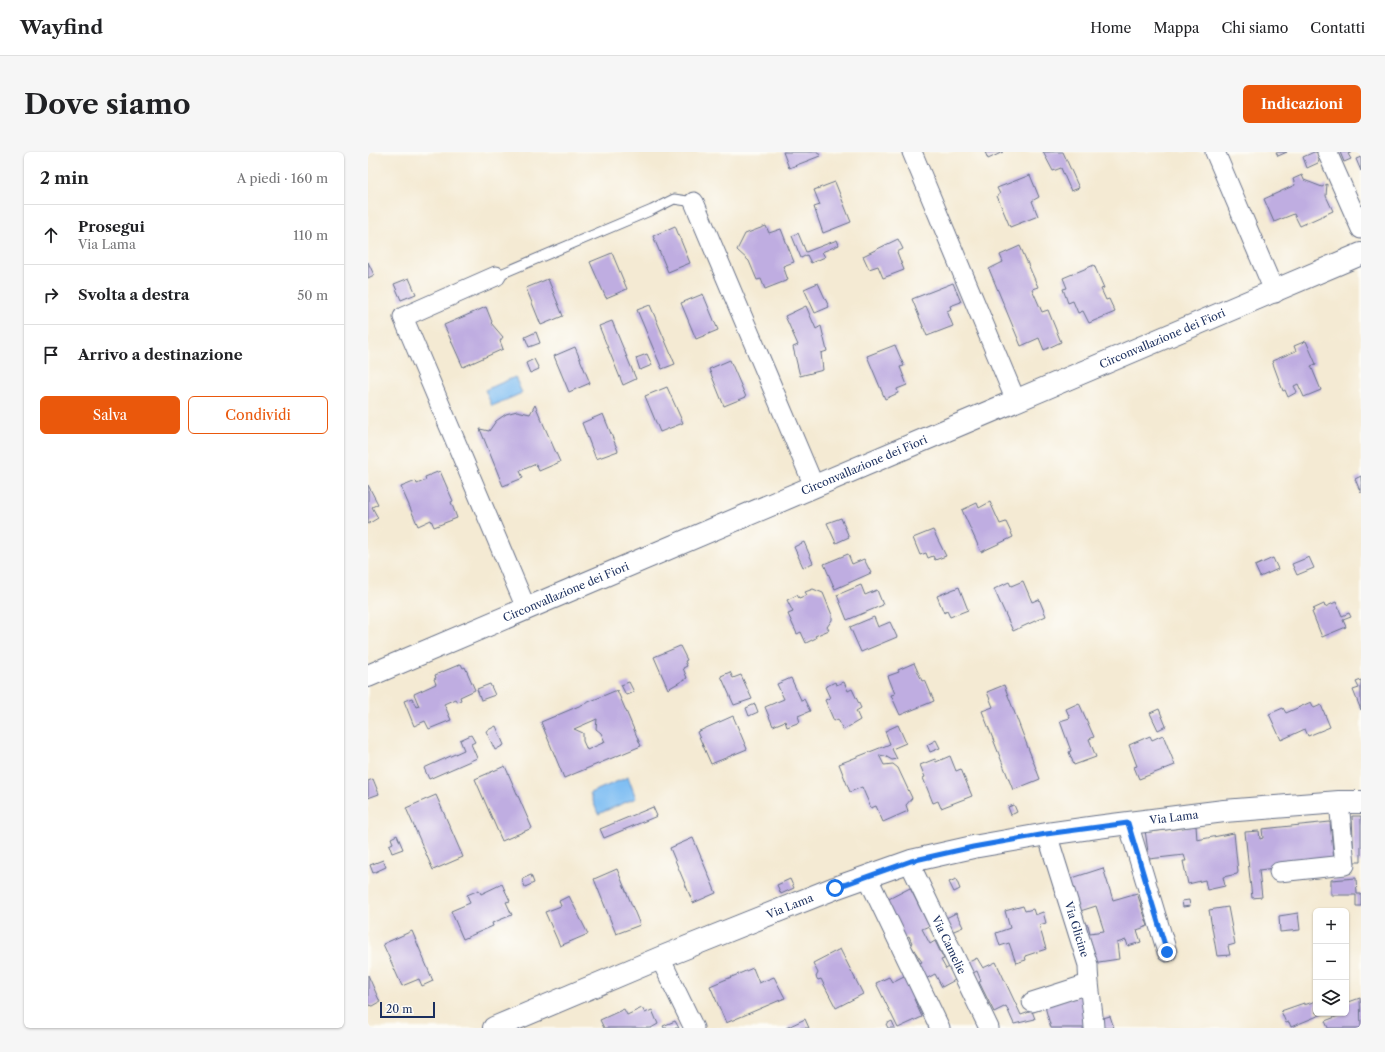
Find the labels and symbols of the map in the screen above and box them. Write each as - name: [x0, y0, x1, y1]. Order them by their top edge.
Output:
- street label: Circonvallazione dei Fiori: [1097, 305, 1228, 371]
- street label: Circonvallazione dei Fiori: [799, 432, 930, 498]
- street label: Circonvallazione dei Fiori: [501, 559, 632, 625]
- street label: Via Lama: [1148, 807, 1199, 827]
- route start: [826, 879, 844, 897]
- street label: Via Lama: [764, 890, 815, 922]
- street label: Via Glicine: [1061, 899, 1092, 959]
- street label: Via Camelie: [928, 912, 969, 976]
- route end: [1158, 943, 1176, 961]
- scale bar: [380, 1000, 435, 1019]

